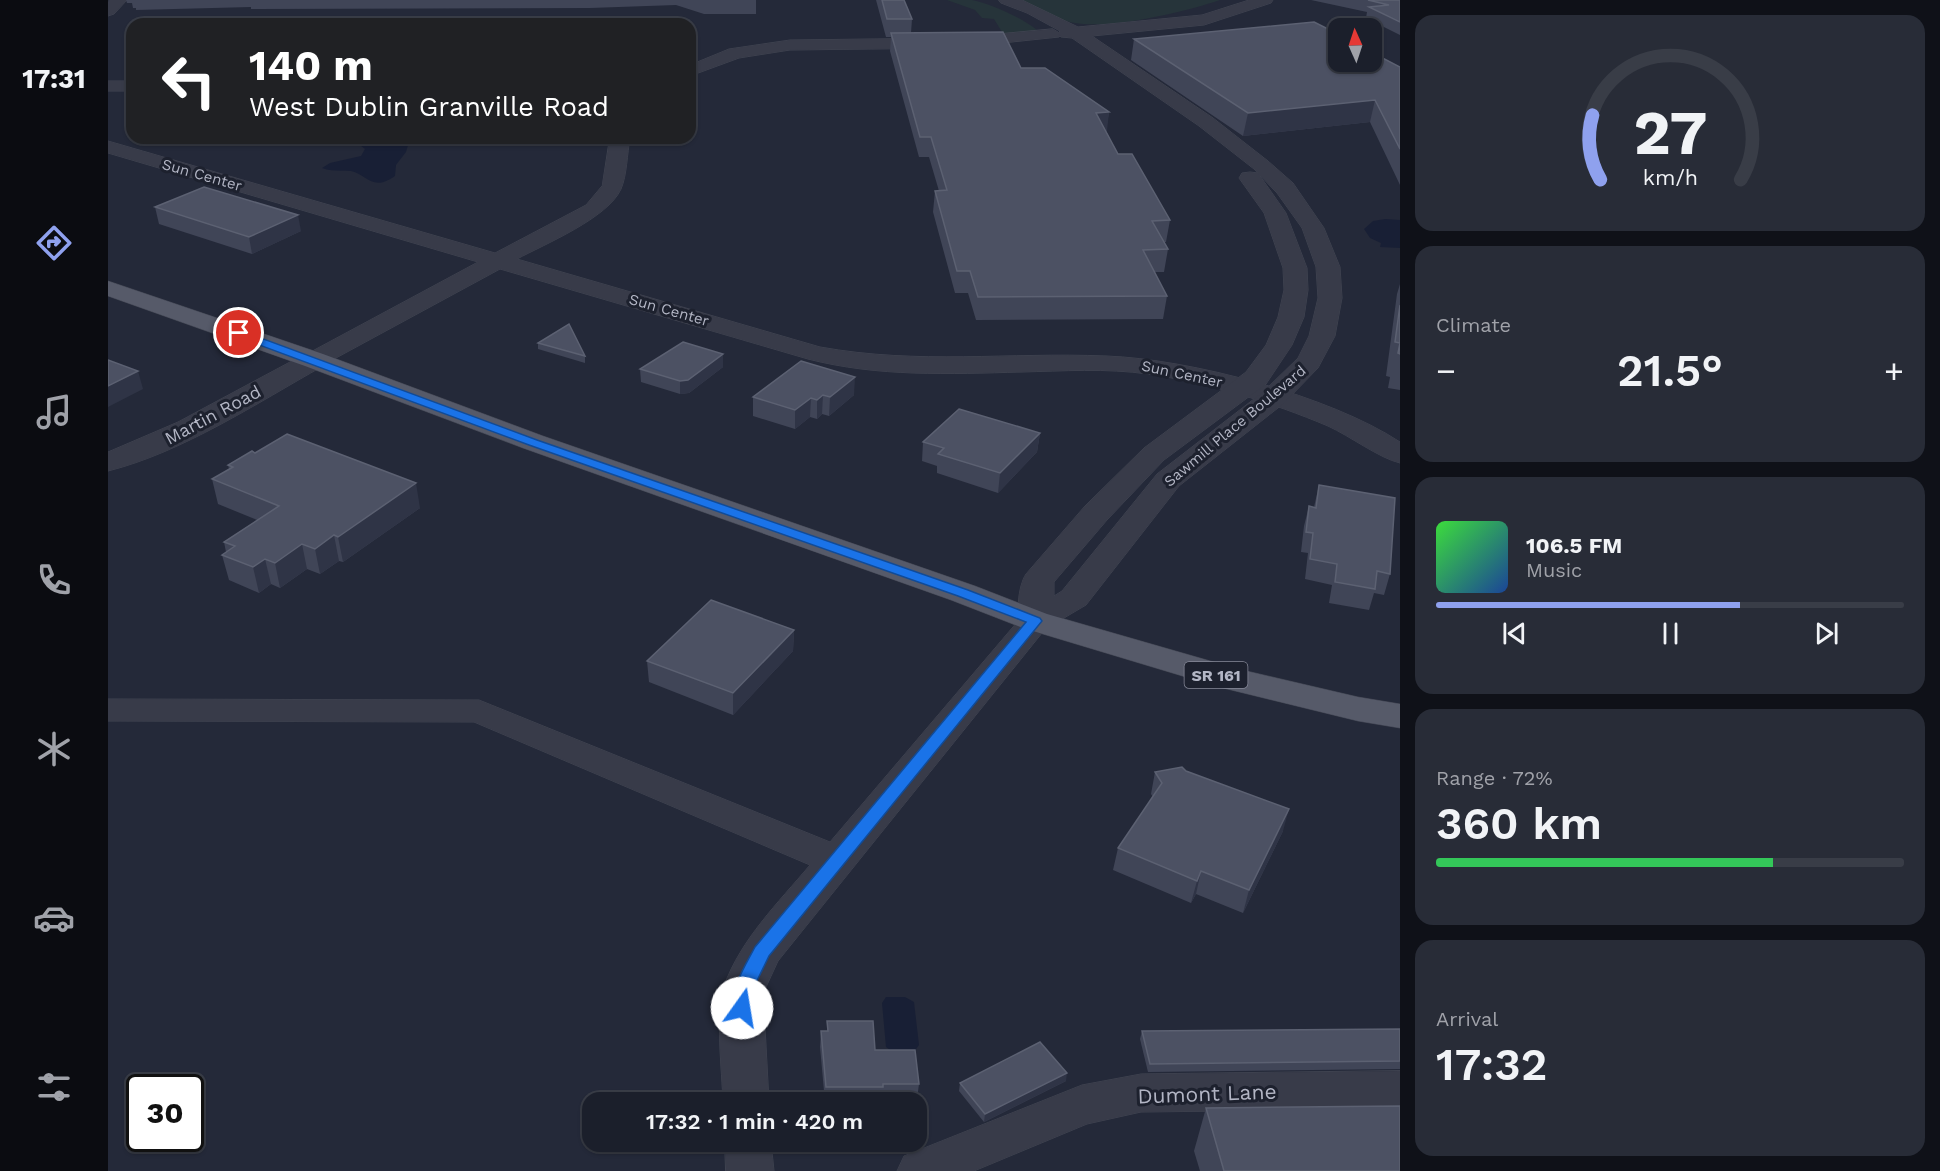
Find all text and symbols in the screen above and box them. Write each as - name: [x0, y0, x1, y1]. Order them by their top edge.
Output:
- north arrow: [1328, 18, 1382, 72]
- map controls: [1328, 18, 1382, 72]
- text: 140 m: [249, 41, 373, 90]
- icon: left: [150, 42, 228, 120]
- text: 17:31: [22, 63, 86, 95]
- text: West Dublin Granville Road: [249, 91, 609, 123]
- text: 27: [1633, 96, 1707, 169]
- street label: Sun Center: [160, 155, 244, 195]
- text: km/h: [1642, 165, 1698, 190]
- icon: directions: [33, 222, 75, 264]
- street label: Sun Center: [627, 290, 711, 330]
- pin: [213, 307, 264, 358]
- text: Climate: [1436, 313, 1511, 337]
- icon: arrive: [222, 316, 255, 349]
- text: 21.5°: [1617, 344, 1723, 397]
- text: −: [1436, 351, 1456, 390]
- text: +: [1884, 351, 1904, 390]
- street label: Sun Center: [1140, 357, 1224, 391]
- street label: Sawmill Place Boulevard: [1161, 361, 1309, 491]
- street label: Martin Road: [161, 380, 264, 449]
- icon: music: [33, 391, 75, 433]
- text: 106.5 FM: [1526, 533, 1622, 558]
- text: Music: [1526, 558, 1582, 582]
- icon: phone: [33, 559, 75, 601]
- icon: previous: [1498, 617, 1531, 650]
- icon: pause: [1654, 617, 1687, 650]
- icon: next: [1810, 617, 1843, 650]
- road number: SR 161: [1184, 662, 1248, 688]
- icon: climate: [33, 728, 75, 770]
- text: Range · 72%: [1436, 766, 1553, 790]
- text: 360 km: [1436, 797, 1602, 850]
- icon: car: [33, 897, 75, 939]
- position arrow: [710, 976, 774, 1040]
- text: Arrival: [1436, 1007, 1498, 1031]
- text: 17:32: [1436, 1038, 1547, 1091]
- icon: filters: [33, 1066, 75, 1108]
- speed limit sign: 30: [126, 1074, 204, 1152]
- street label: Dumont Lane: [1137, 1079, 1277, 1108]
- text: 17:32 · 1 min · 420 m: [646, 1109, 863, 1134]

